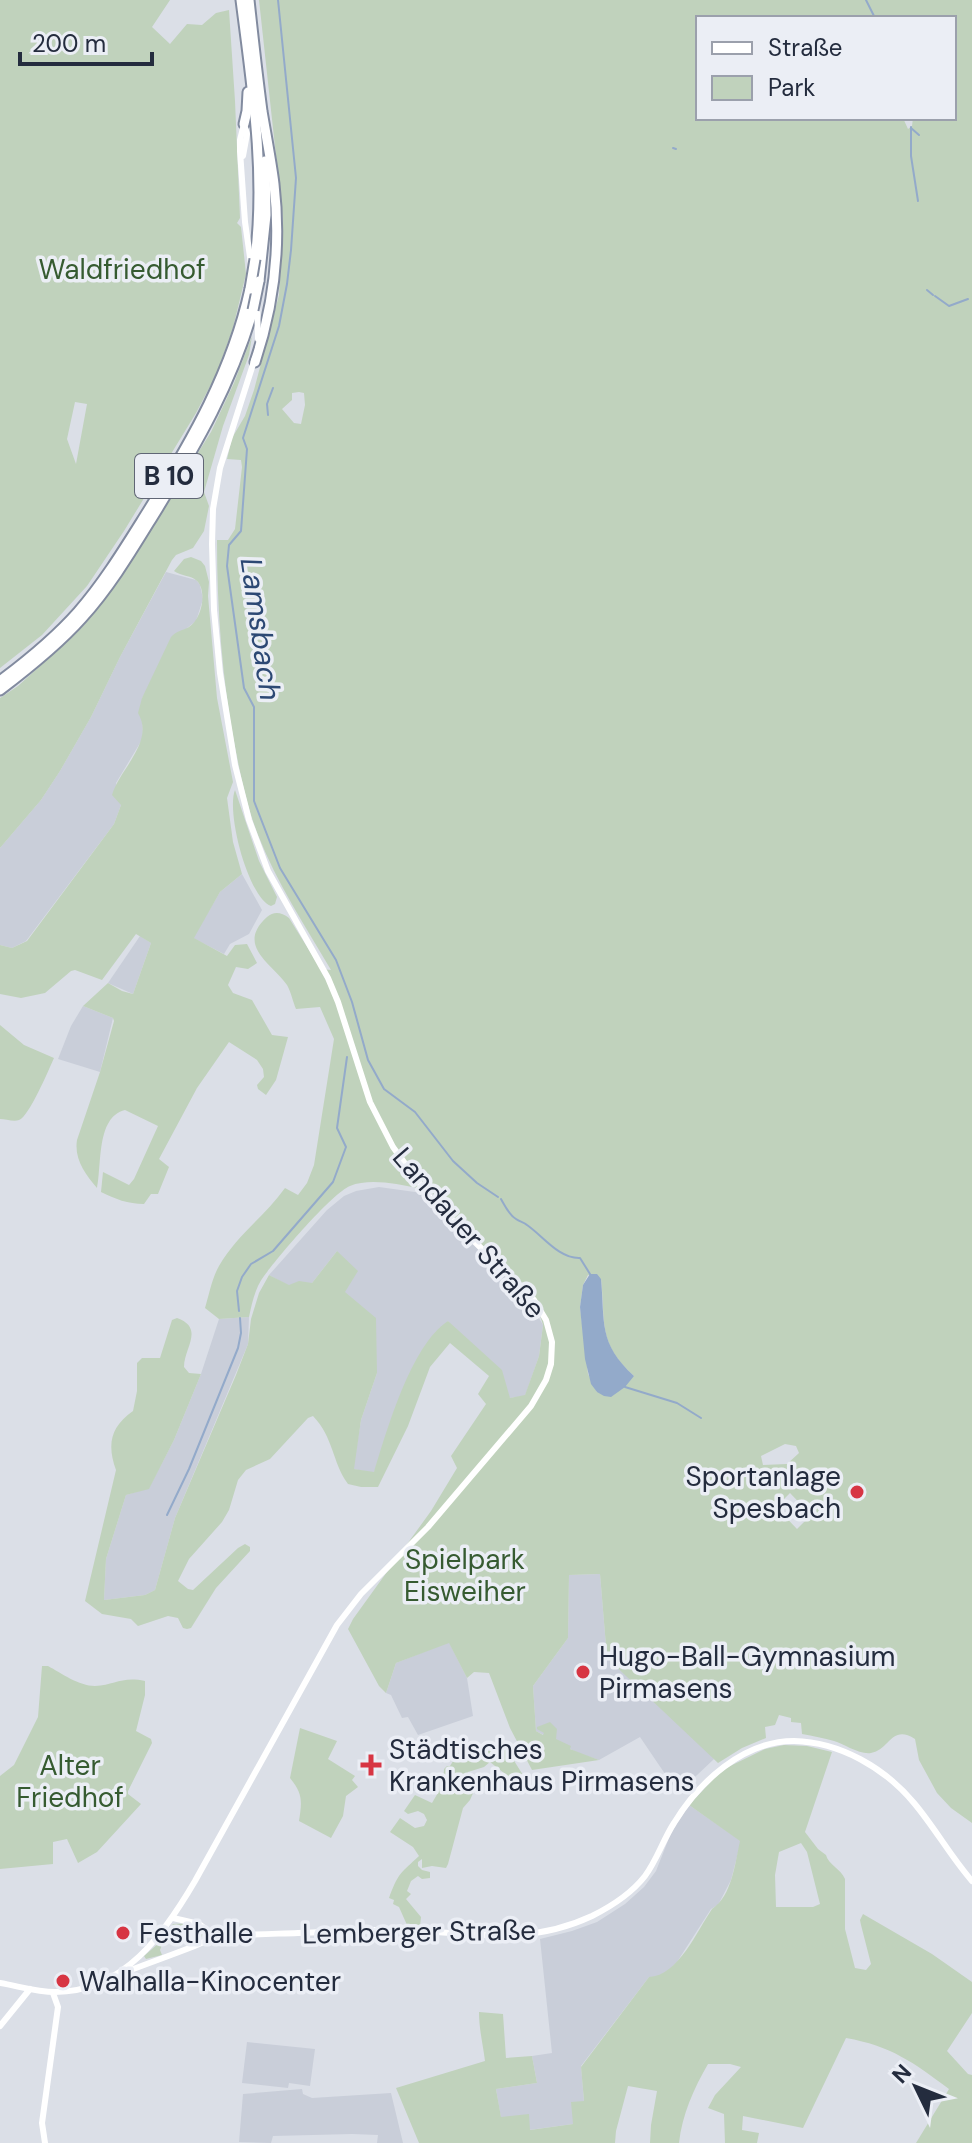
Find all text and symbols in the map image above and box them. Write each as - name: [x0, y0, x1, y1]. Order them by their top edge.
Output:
- scale bar: [20, 16, 152, 66]
- legend: [696, 16, 956, 120]
- text: 200 m: [32, 28, 106, 59]
- text: Straße: [768, 32, 842, 63]
- text: Park: [768, 72, 815, 103]
- park label: Waldfriedhof: [38, 251, 206, 288]
- road number: B 10: [135, 454, 203, 498]
- water label: Lamsbach: [232, 555, 290, 703]
- street label: Landauer Straße: [384, 1140, 554, 1326]
- place label: Sportanlage Spesbach: [686, 1458, 841, 1527]
- marker: Sportanlage Spesbach: [848, 1483, 866, 1501]
- park label: Spielpark Eisweiher: [404, 1541, 526, 1610]
- place label: Hugo-Ball-Gymnasium Pirmasens: [599, 1638, 896, 1707]
- marker: Hugo-Ball-Gymnasium Pirmasens: [574, 1663, 592, 1681]
- place label: Städtisches Krankenhaus Pirmasens: [389, 1731, 695, 1800]
- park label: Alter Friedhof: [16, 1747, 124, 1816]
- marker: Städtisches Krankenhaus Pirmasens: [360, 1754, 382, 1776]
- street label: Lemberger Straße: [302, 1911, 536, 1953]
- place label: Festhalle: [139, 1915, 253, 1952]
- marker: Festhalle: [114, 1924, 132, 1942]
- place label: Walhalla-Kinocenter: [79, 1963, 341, 2000]
- marker: Walhalla-Kinocenter: [54, 1972, 72, 1990]
- north arrow: [876, 2047, 956, 2127]
- text: N: [886, 2058, 918, 2089]

